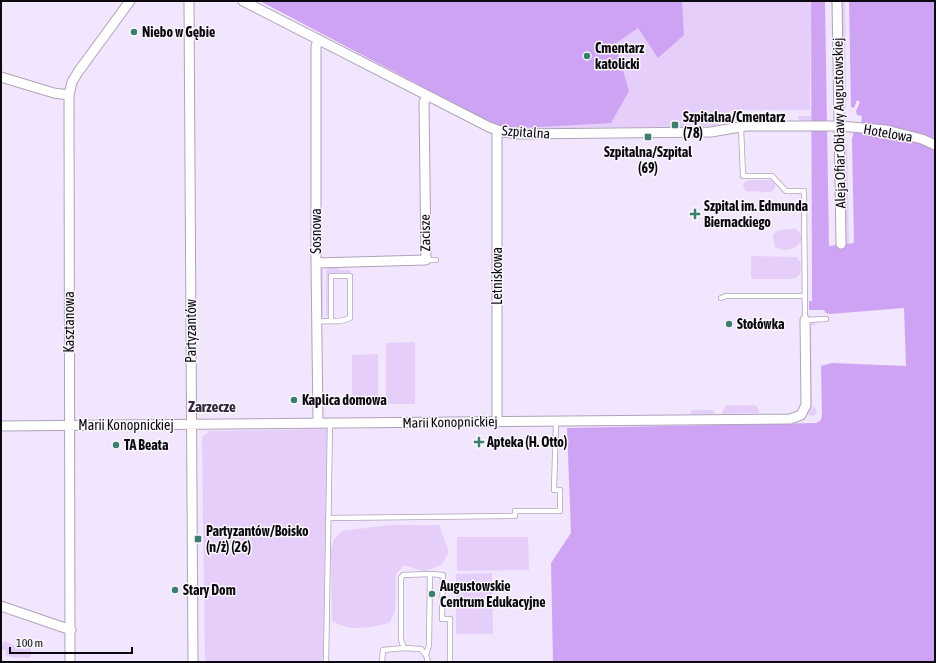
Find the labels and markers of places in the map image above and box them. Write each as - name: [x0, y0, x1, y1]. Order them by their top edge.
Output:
- place label: Niebo w Gębie: [142, 24, 215, 40]
- marker: Niebo w Gębie: [129, 27, 139, 37]
- place label: Cmentarz katolicki: [595, 40, 644, 72]
- marker: Cmentarz katolicki: [582, 51, 592, 61]
- place label: Szpitalna/Cmentarz (78): [683, 109, 785, 141]
- marker: Szpitalna/Cmentarz (78): [670, 120, 680, 130]
- marker: Szpitalna/Szpital (69): [643, 132, 653, 142]
- place label: Szpitalna/Szpital (69): [604, 144, 692, 176]
- place label: Szpital im. Edmunda Biernackiego: [704, 198, 809, 230]
- marker: Szpital im. Edmunda Biernackiego: [689, 208, 701, 220]
- place label: Stołówka: [737, 316, 785, 332]
- marker: Stołówka: [724, 319, 734, 329]
- place label: Kaplica domowa: [302, 392, 387, 408]
- marker: Kaplica domowa: [289, 395, 299, 405]
- place label: Apteka (H. Otto): [486, 434, 567, 450]
- place label: TA Beata: [124, 437, 169, 453]
- marker: Apteka (H. Otto): [474, 437, 484, 447]
- marker: TA Beata: [111, 440, 121, 450]
- place label: Partyzantów/Boisko (n/ż) (26): [206, 523, 309, 555]
- marker: Partyzantów/Boisko (n/ż) (26): [193, 534, 203, 544]
- place label: Augustowskie Centrum Edukacyjne: [439, 578, 546, 610]
- place label: Stary Dom: [183, 582, 236, 598]
- marker: Stary Dom: [170, 585, 180, 595]
- marker: Augustowskie Centrum Edukacyjne: [427, 589, 437, 599]

